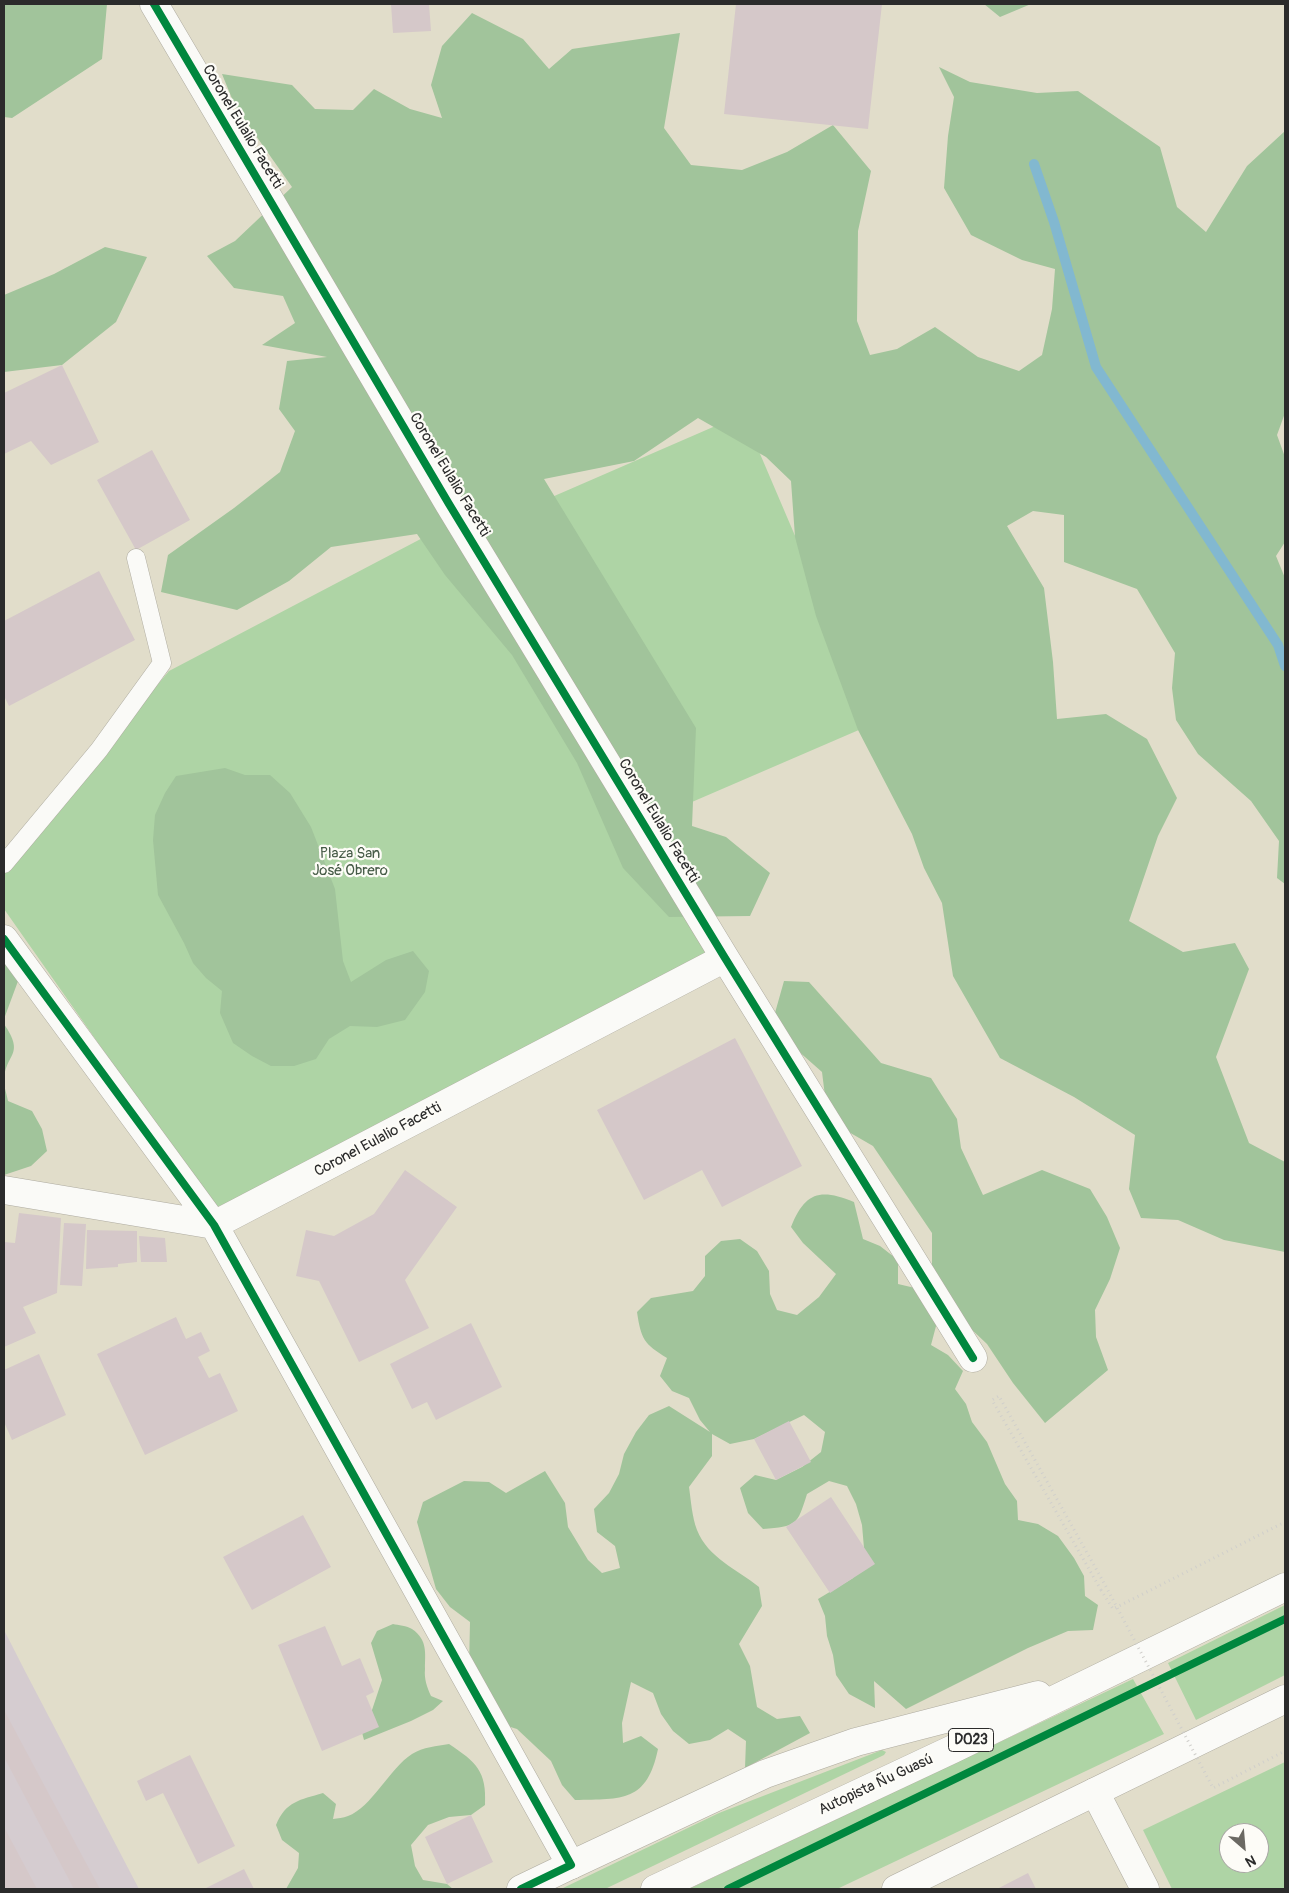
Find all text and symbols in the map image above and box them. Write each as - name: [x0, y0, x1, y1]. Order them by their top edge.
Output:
- street label: Coronel Eulalio Facetti: [198, 62, 286, 192]
- street label: Coronel Eulalio Facetti: [405, 410, 493, 540]
- street label: Coronel Eulalio Facetti: [614, 756, 702, 886]
- park label: Plaza San José Obrero: [312, 845, 388, 880]
- street label: Coronel Eulalio Facetti: [311, 1099, 445, 1181]
- road number: D023: [948, 1728, 994, 1752]
- street label: Autopista Ñu Guasú: [816, 1751, 936, 1819]
- north arrow: [1219, 1823, 1269, 1873]
- text: N: [1243, 1851, 1259, 1871]

